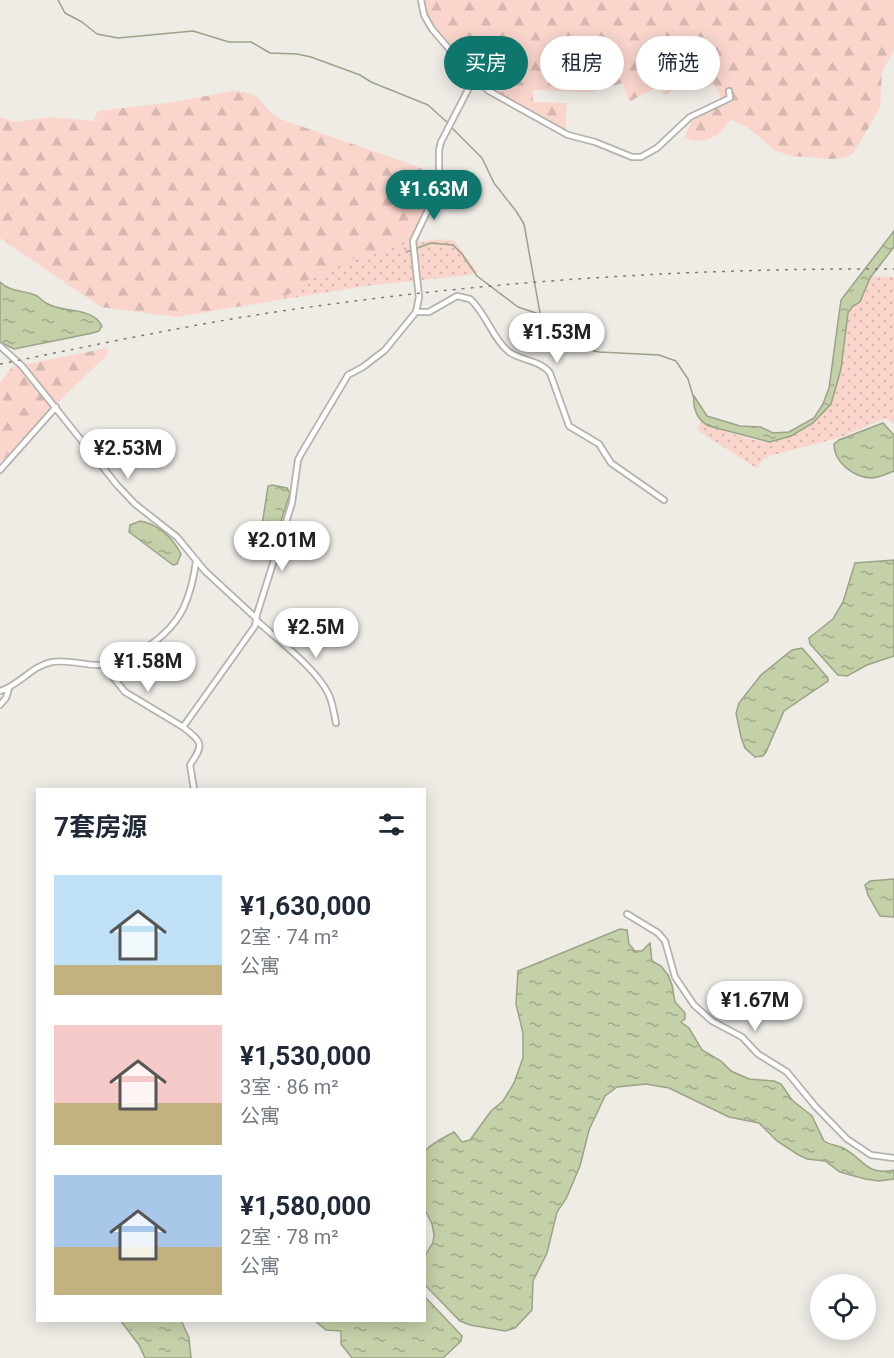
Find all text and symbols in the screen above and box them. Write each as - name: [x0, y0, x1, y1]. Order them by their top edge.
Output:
- chip: 买房: [444, 36, 528, 90]
- chip: 租房: [540, 36, 624, 90]
- chip: 筛选: [636, 36, 720, 90]
- pin: ¥1.63M: [385, 170, 483, 221]
- text: ¥1.63M: [400, 177, 468, 201]
- pin: ¥1.53M: [508, 313, 606, 364]
- text: ¥1.53M: [523, 320, 591, 344]
- pin: ¥2.53M: [79, 429, 177, 480]
- text: ¥2.53M: [94, 436, 162, 460]
- pin: ¥2.01M: [233, 521, 331, 572]
- text: ¥2.01M: [248, 528, 316, 552]
- pin: ¥2.5M: [274, 608, 358, 659]
- text: ¥2.5M: [288, 615, 344, 639]
- pin: ¥1.58M: [99, 642, 197, 693]
- text: ¥1.58M: [114, 649, 182, 673]
- icon: filters: [375, 808, 408, 841]
- text: 7套房源: [54, 812, 147, 842]
- text: ¥1,630,000: [240, 891, 371, 921]
- icon: home: [102, 899, 174, 971]
- text: 2室 · 74 m²: [240, 925, 339, 949]
- text: 公寓: [240, 954, 280, 978]
- pin: ¥1.67M: [706, 981, 804, 1032]
- text: ¥1.67M: [721, 988, 789, 1012]
- text: ¥1,530,000: [240, 1041, 371, 1071]
- icon: home: [102, 1049, 174, 1121]
- text: 3室 · 86 m²: [240, 1075, 339, 1099]
- text: 公寓: [240, 1104, 280, 1128]
- text: ¥1,580,000: [240, 1191, 371, 1221]
- icon: home: [102, 1199, 174, 1271]
- text: 2室 · 78 m²: [240, 1225, 339, 1249]
- text: 公寓: [240, 1254, 280, 1278]
- map controls: [810, 1274, 876, 1340]
- button: locate: [810, 1274, 876, 1340]

